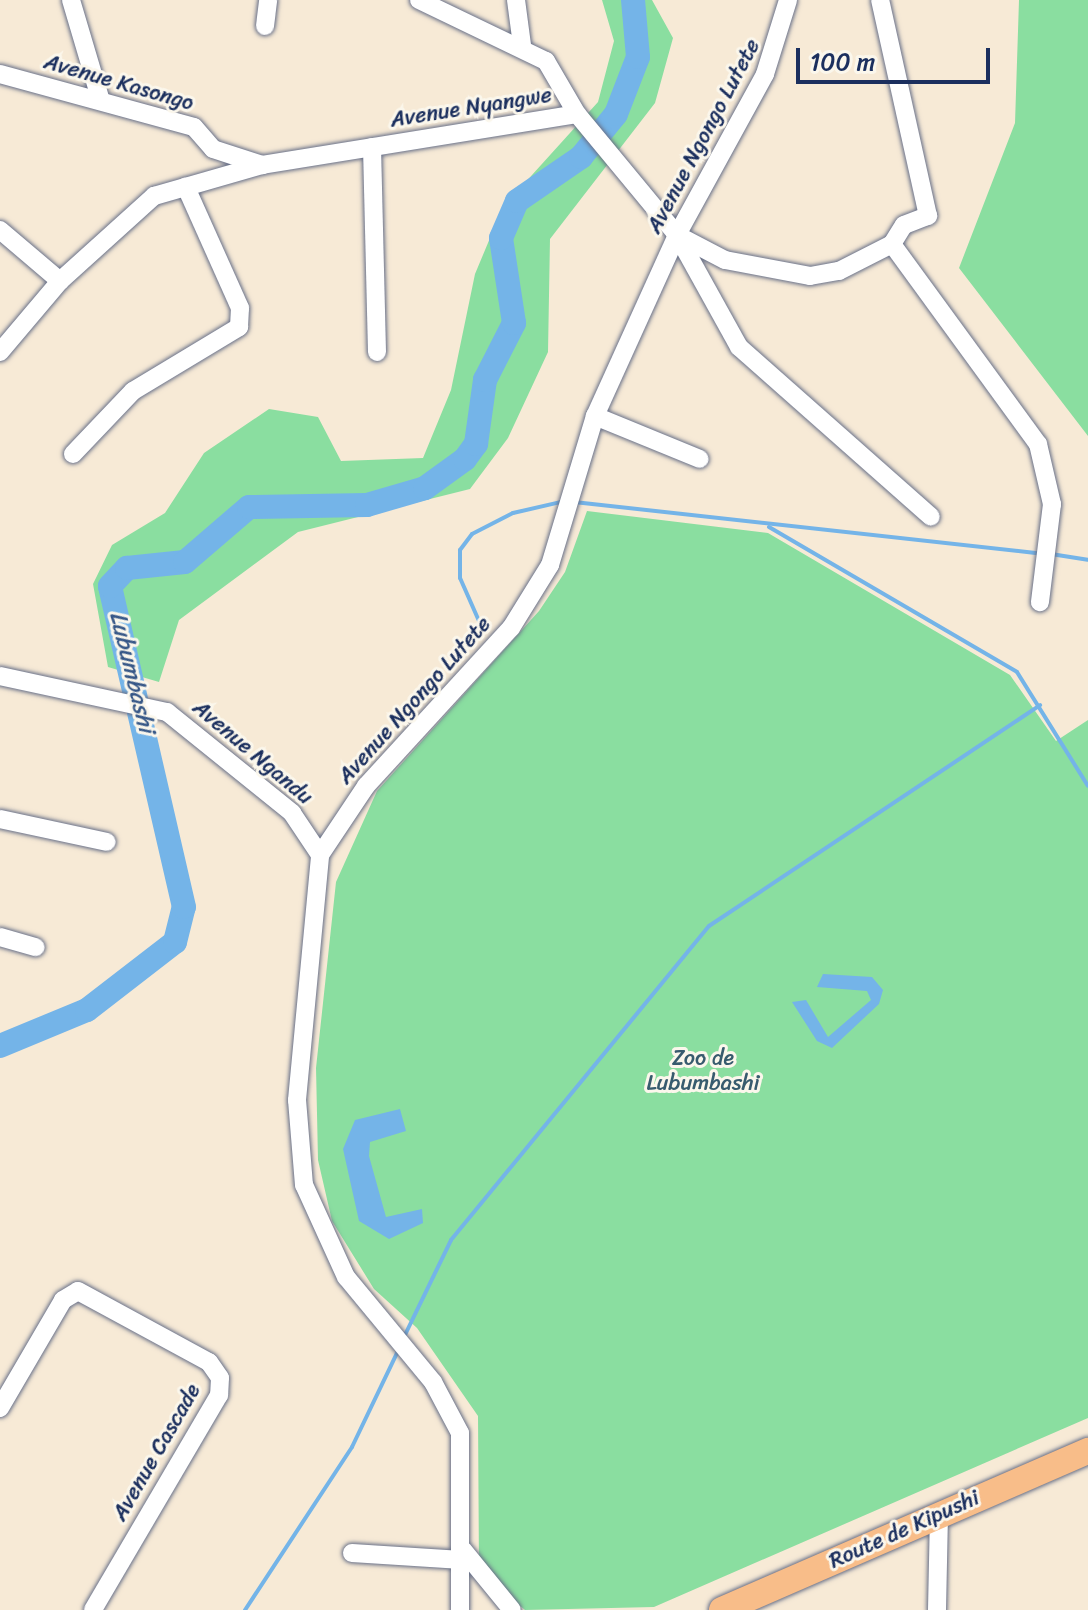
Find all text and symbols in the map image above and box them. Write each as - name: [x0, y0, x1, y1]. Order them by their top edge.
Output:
- scale bar: [800, 32, 994, 82]
- street label: Avenue Ngongo Lutete: [641, 34, 765, 238]
- text: 100 m: [810, 41, 875, 83]
- street label: Avenue Kasongo: [41, 48, 197, 116]
- street label: Avenue Nyangwe: [388, 81, 554, 133]
- water label: Lubumbashi: [103, 609, 161, 735]
- street label: Avenue Ngongo Lutete: [332, 611, 496, 789]
- street label: Avenue Ngandu: [188, 694, 318, 810]
- park label: Zoo de Lubumbashi: [646, 1044, 760, 1096]
- street label: Avenue Cascade: [106, 1378, 206, 1526]
- street label: Route de Kipushi: [825, 1484, 983, 1574]

